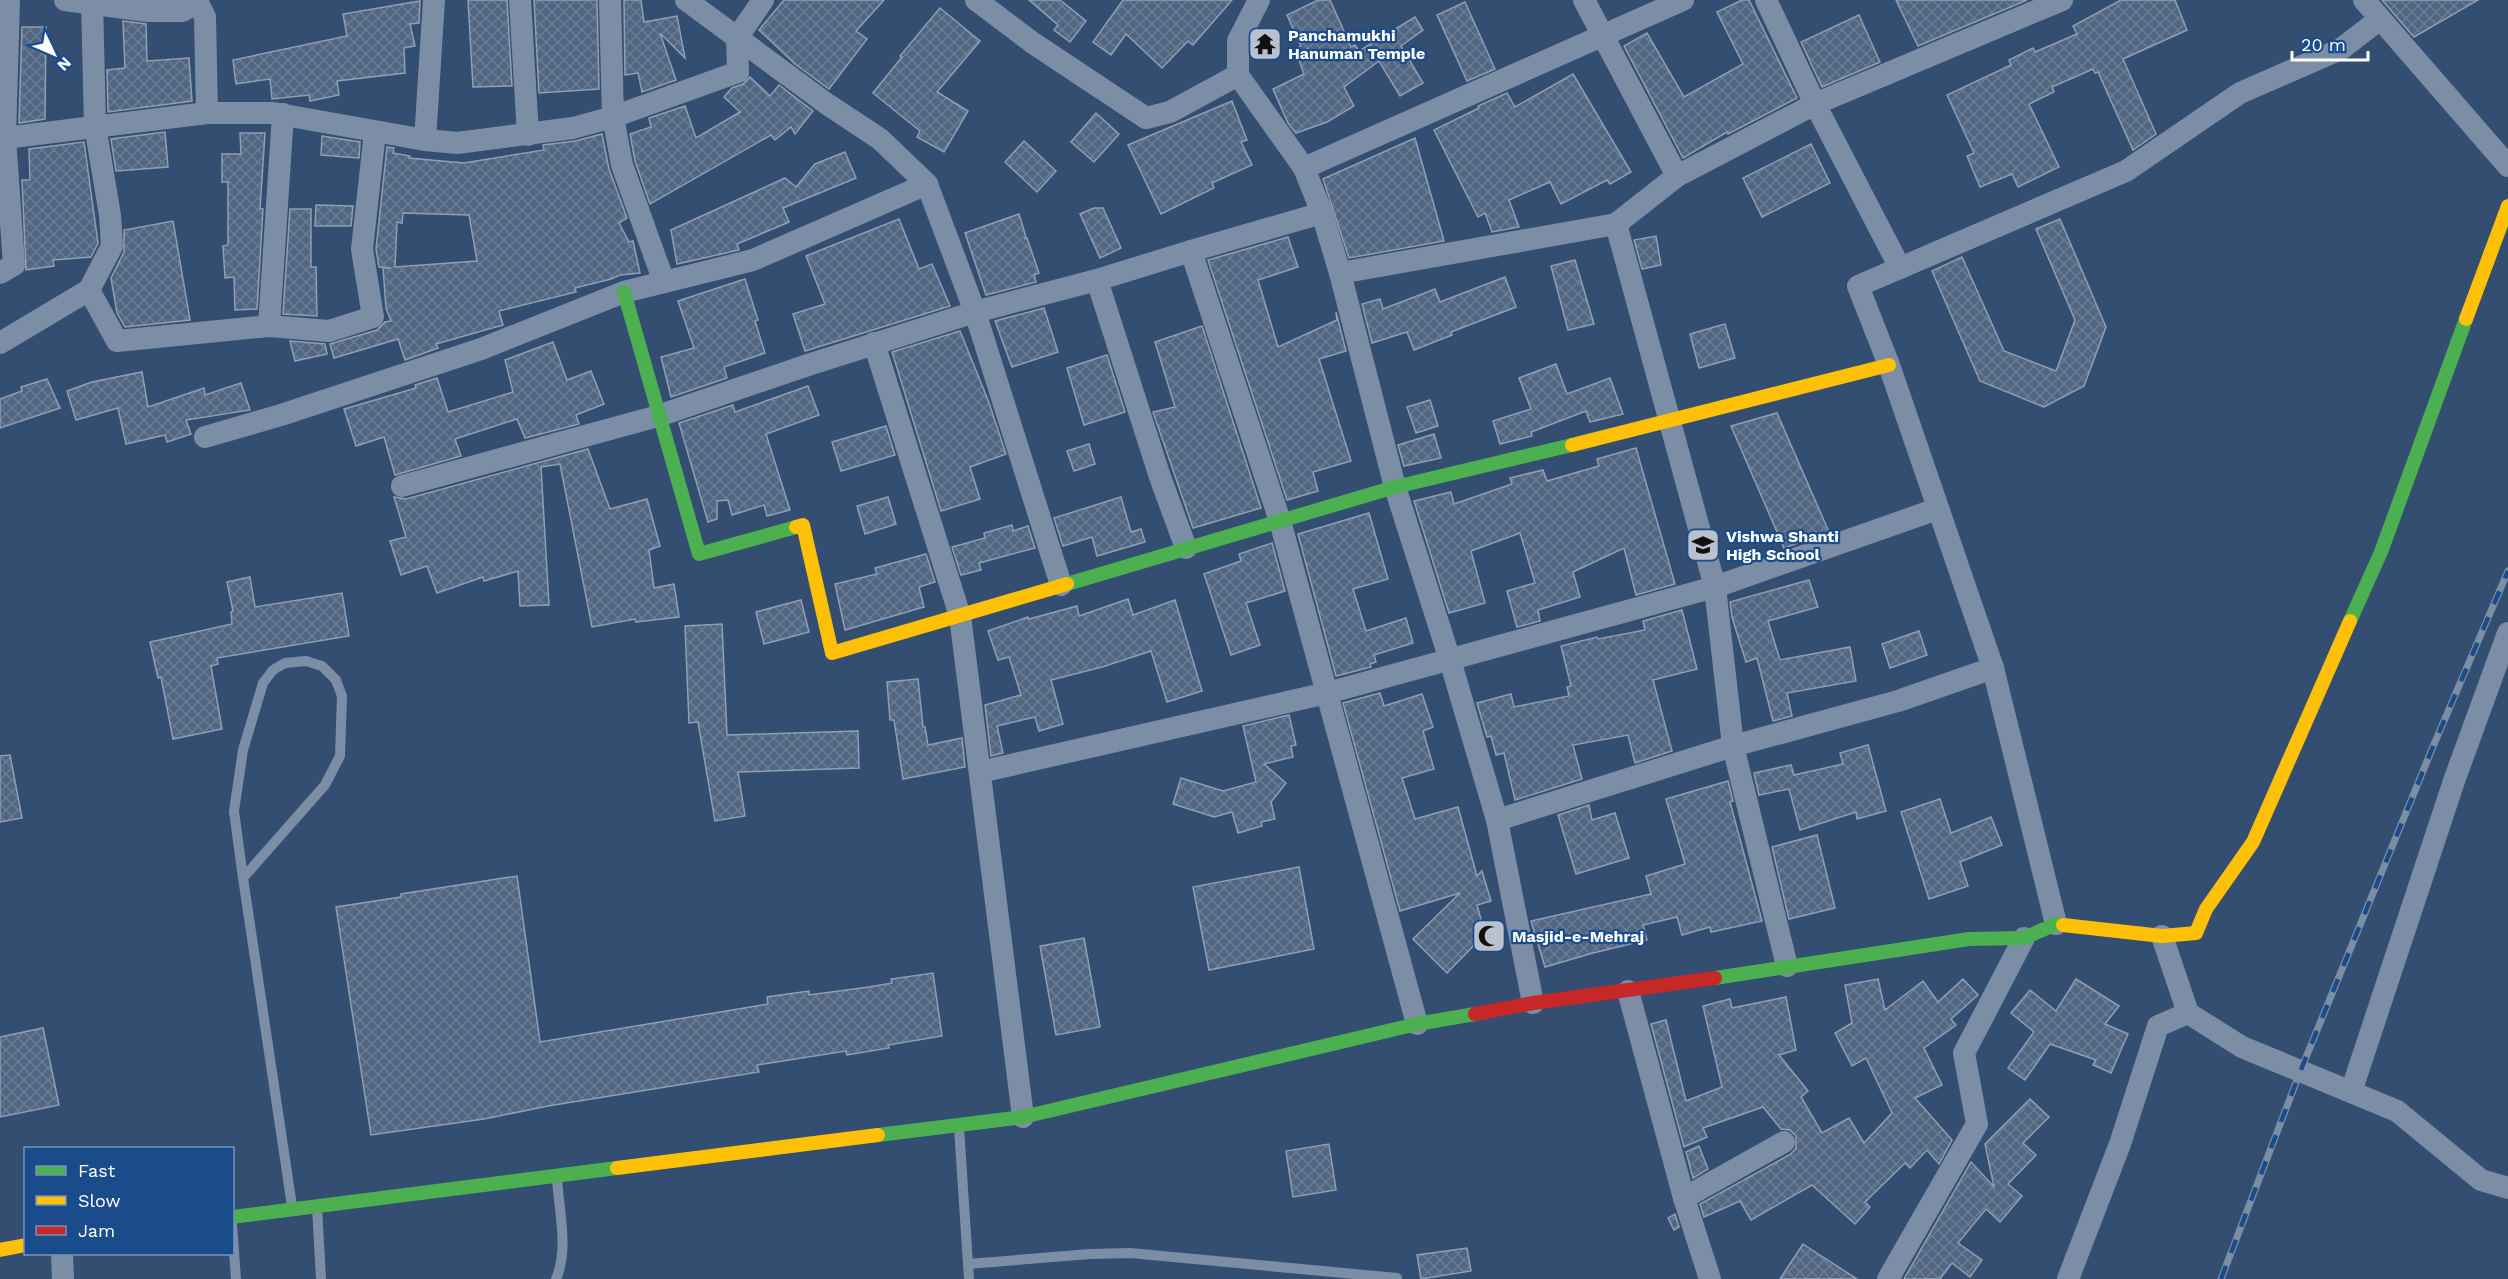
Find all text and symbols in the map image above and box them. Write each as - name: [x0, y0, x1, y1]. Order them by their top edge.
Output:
- north arrow: [24, 24, 84, 84]
- scale bar: [2292, 24, 2368, 62]
- temple icon: Panchamukhi Hanuman Temple: [1247, 26, 1283, 62]
- place label: Panchamukhi Hanuman Temple: [1288, 26, 1425, 63]
- text: 20 m: [2301, 34, 2346, 55]
- text: N: [53, 53, 75, 75]
- school or university icon: Vishwa Shanti High School: [1685, 527, 1721, 563]
- place label: Vishwa Shanti High School: [1726, 527, 1839, 564]
- mosque icon: Masjid-e-Mehraj: [1471, 918, 1507, 954]
- place label: Masjid-e-Mehraj: [1512, 927, 1644, 946]
- legend: [24, 1147, 234, 1255]
- text: Fast: [78, 1160, 116, 1181]
- text: Slow: [78, 1190, 121, 1211]
- text: Jam: [78, 1220, 115, 1241]

